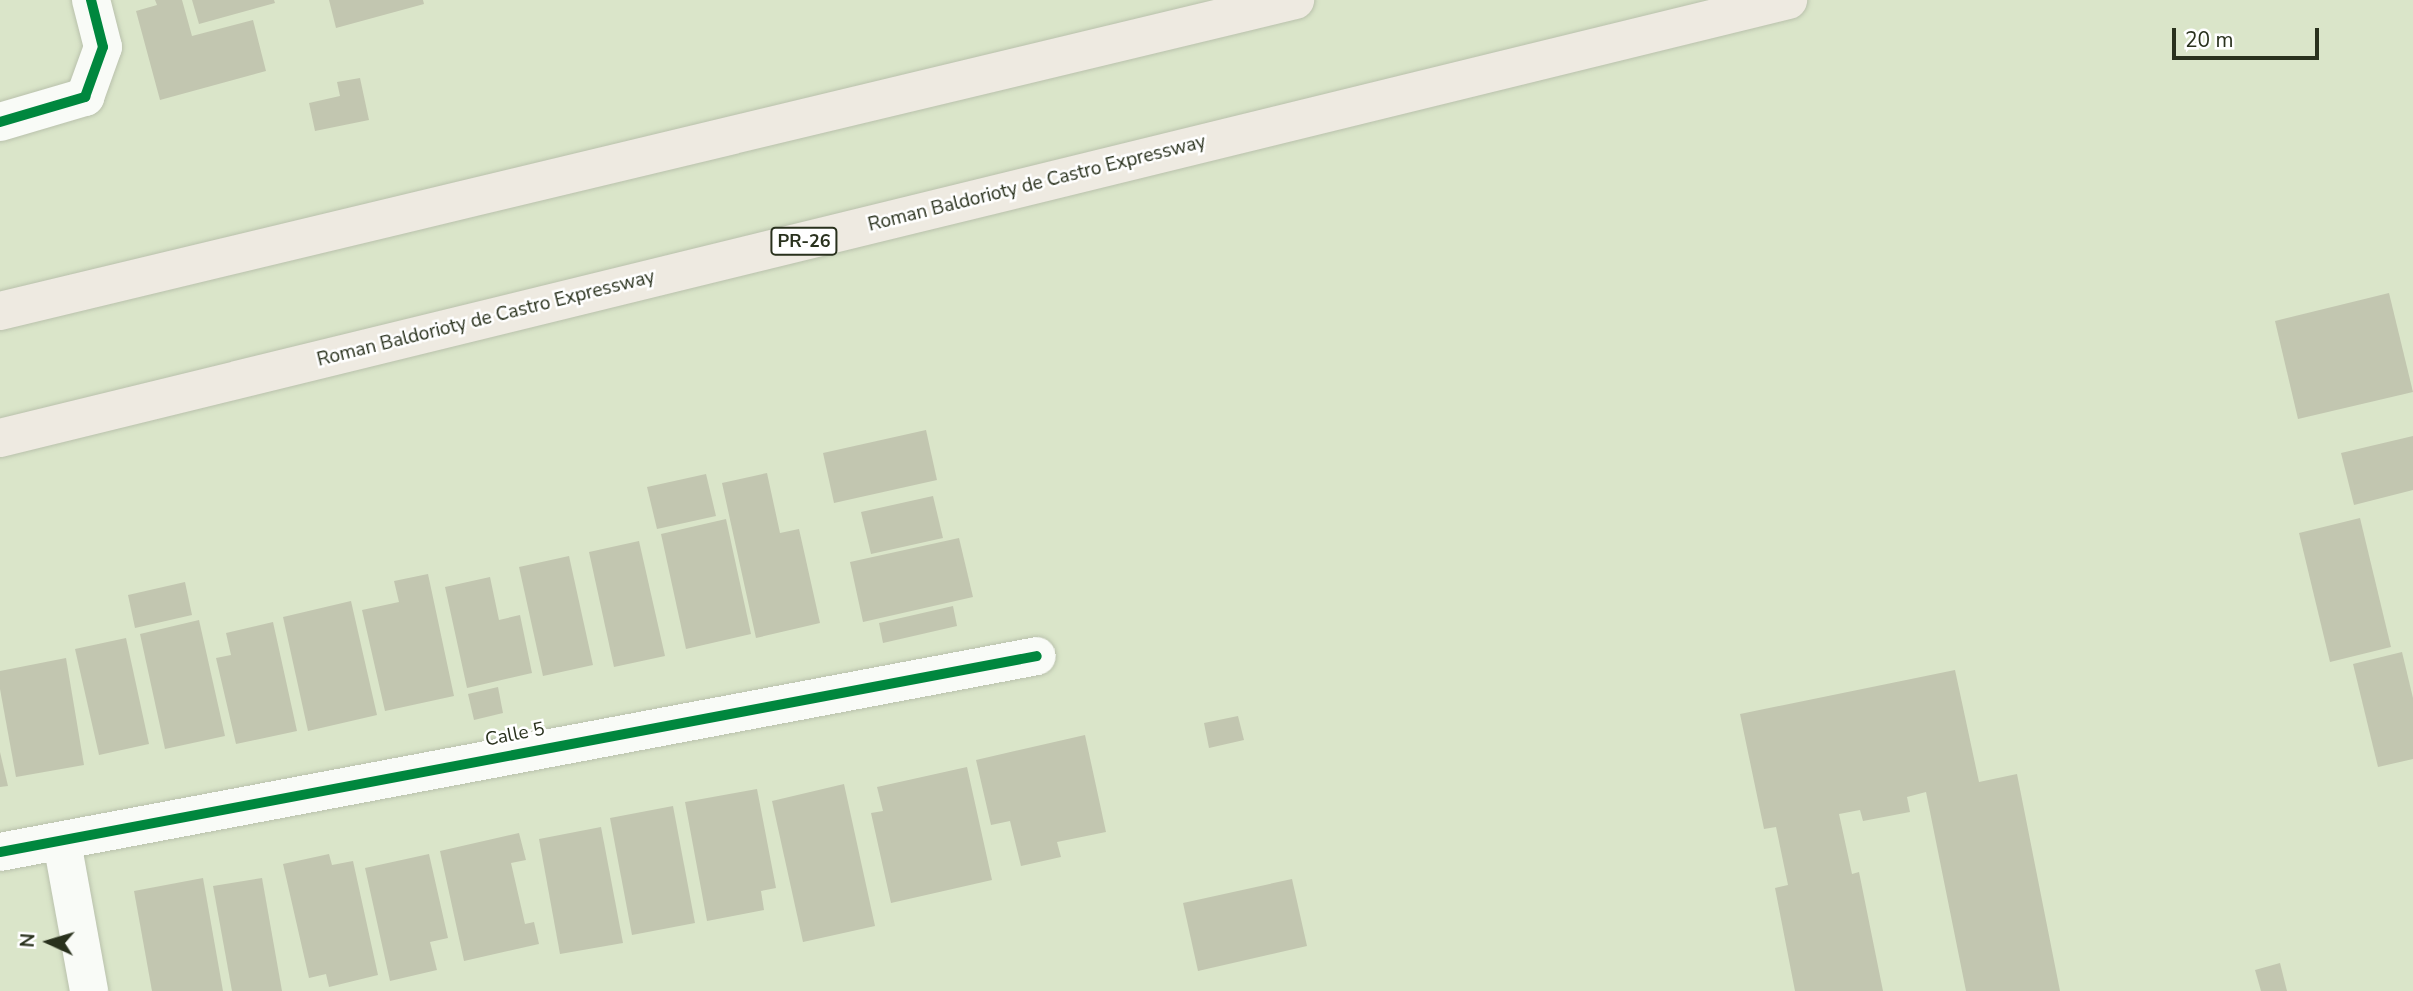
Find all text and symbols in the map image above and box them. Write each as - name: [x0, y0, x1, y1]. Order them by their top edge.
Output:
- scale bar: [2175, 14, 2322, 58]
- text: 20 m: [2185, 26, 2234, 54]
- street label: Roman Baldorioty de Castro Expressway: [866, 131, 1208, 237]
- road number: PR-26: [769, 227, 839, 256]
- street label: Roman Baldorioty de Castro Expressway: [315, 266, 657, 372]
- street label: Calle 5: [483, 718, 547, 752]
- north arrow: [14, 907, 84, 977]
- text: N: [15, 933, 42, 949]

